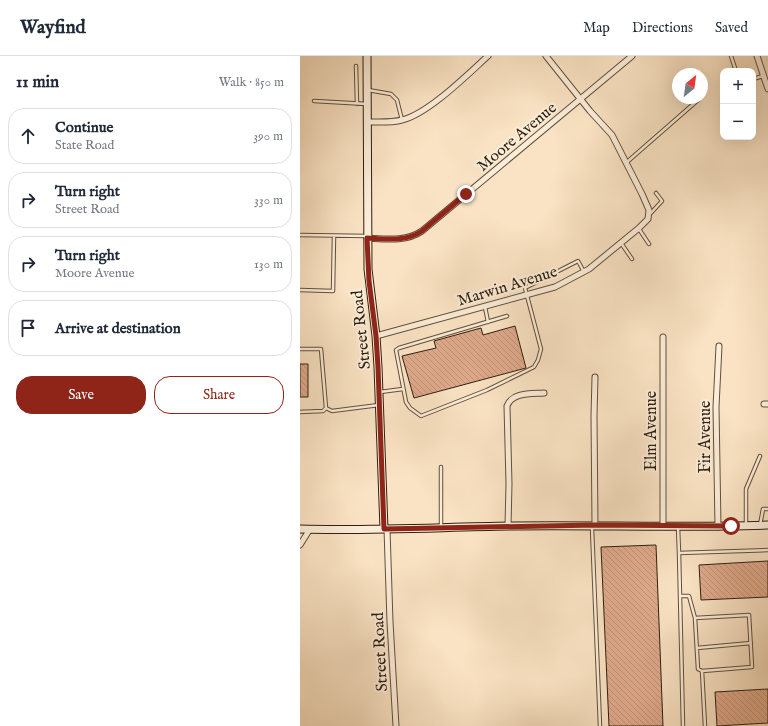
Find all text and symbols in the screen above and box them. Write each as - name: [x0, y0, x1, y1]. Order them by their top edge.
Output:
- text: Wayfind: [20, 16, 86, 40]
- text: Map: [583, 19, 610, 37]
- text: Directions: [632, 19, 693, 37]
- text: Saved: [715, 19, 748, 37]
- north arrow: [672, 68, 708, 104]
- map controls: [720, 68, 756, 140]
- button: +: [720, 68, 756, 104]
- text: 11 min: [16, 72, 59, 93]
- text: Walk · 850 m: [219, 74, 284, 91]
- street label: Moore Avenue: [473, 98, 561, 177]
- button: −: [720, 104, 756, 140]
- text: Continue: [55, 118, 113, 137]
- icon: ahead: [17, 125, 39, 147]
- text: 390 m: [253, 128, 283, 145]
- text: State Road: [55, 137, 114, 154]
- text: Turn right: [55, 182, 120, 201]
- route end: [457, 185, 475, 203]
- icon: right: [17, 189, 39, 211]
- text: 330 m: [254, 192, 283, 209]
- text: Street Road: [55, 201, 120, 218]
- text: Turn right: [55, 246, 120, 265]
- icon: right: [17, 253, 39, 275]
- text: 130 m: [254, 256, 283, 273]
- street label: Marwin Avenue: [455, 262, 560, 312]
- text: Moore Avenue: [55, 265, 134, 282]
- street label: Street Road: [348, 289, 376, 370]
- icon: arrive: [17, 317, 39, 339]
- text: Arrive at destination: [55, 319, 181, 338]
- button: Save: [16, 376, 146, 414]
- button: Share: [154, 376, 284, 414]
- street label: Elm Avenue: [642, 391, 662, 471]
- street label: Fir Avenue: [696, 401, 716, 473]
- route start: [722, 517, 740, 535]
- street label: Street Road: [369, 611, 393, 692]

